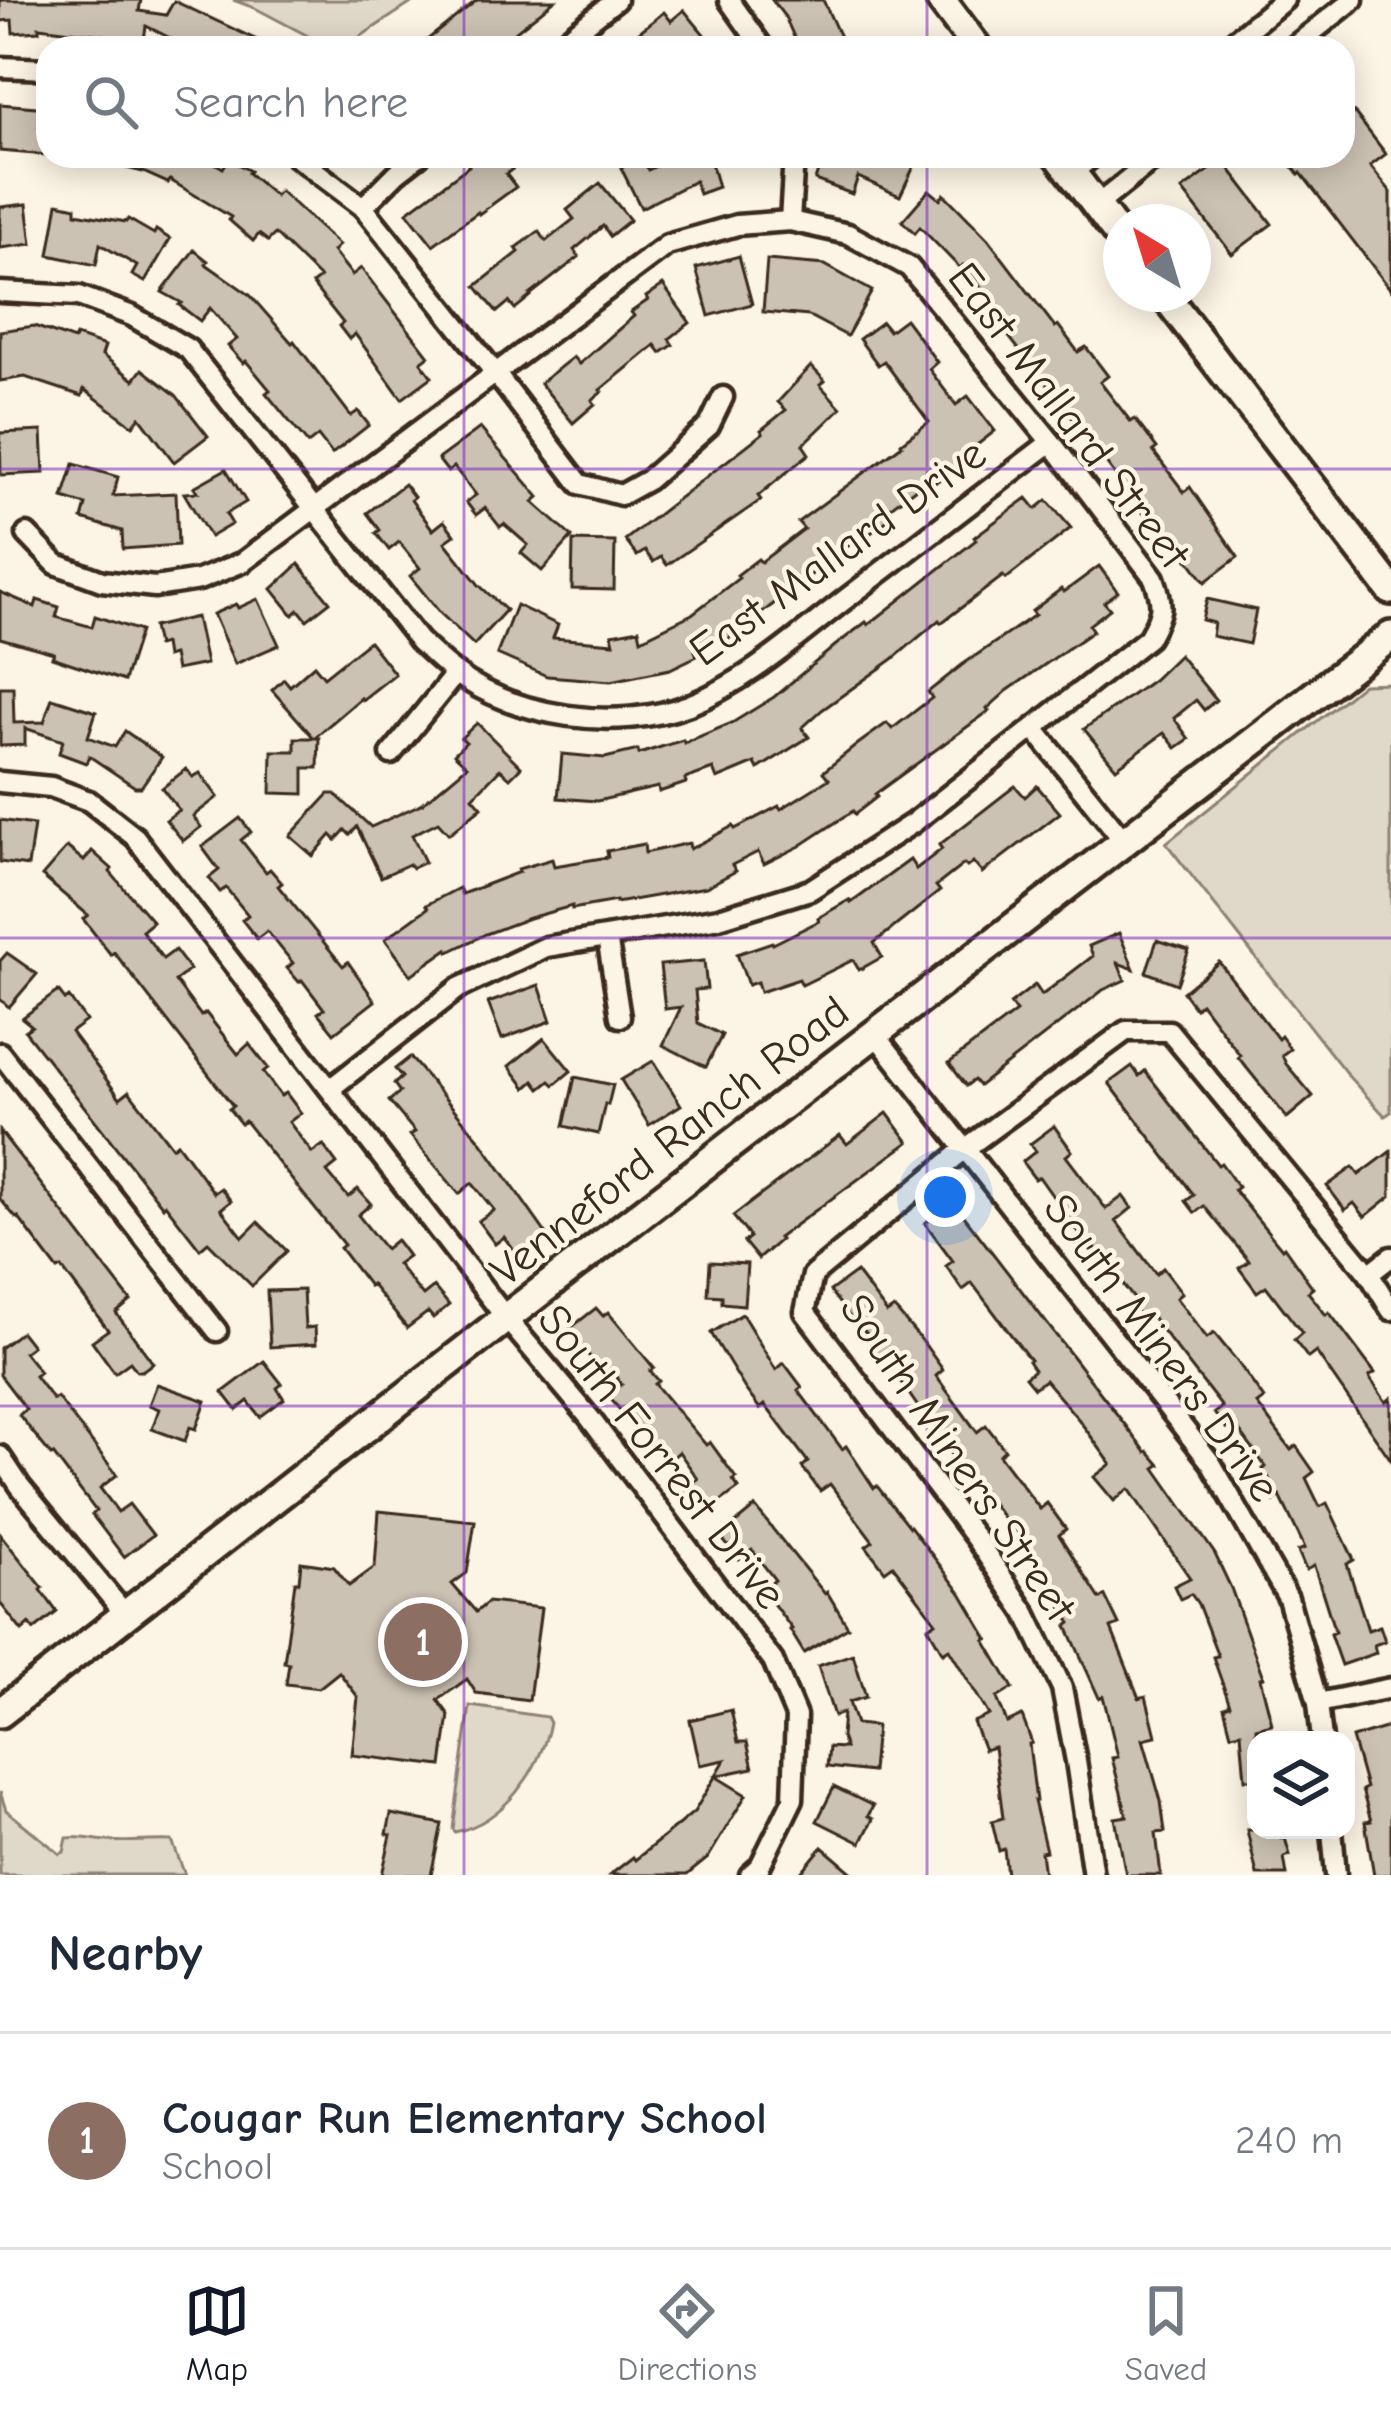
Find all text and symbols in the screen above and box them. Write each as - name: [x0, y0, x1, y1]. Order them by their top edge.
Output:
- search box: [36, 36, 1355, 168]
- icon: search: [78, 69, 144, 135]
- text: Search here: [174, 76, 408, 128]
- north arrow: [1103, 204, 1211, 312]
- street label: East Mallard Street: [937, 253, 1202, 579]
- street label: East Mallard Drive: [679, 427, 996, 677]
- street label: Venneford Ranch Road: [480, 985, 859, 1297]
- your location: [915, 1167, 975, 1227]
- street label: South Miners Drive: [1033, 1184, 1291, 1512]
- street label: South Miners Street: [829, 1284, 1088, 1632]
- street label: South Forrest Drive: [527, 1294, 797, 1619]
- pin: 1: [384, 1597, 462, 1687]
- map controls: [1247, 1731, 1355, 1839]
- button: layers: [1247, 1731, 1355, 1839]
- text: Nearby: [48, 1924, 202, 1983]
- text: Cougar Run Elementary School: [162, 2092, 767, 2144]
- text: 1: [79, 2118, 95, 2163]
- text: 240 m: [1235, 2118, 1343, 2163]
- text: School: [162, 2144, 273, 2189]
- tab: Map: [184, 2278, 250, 2388]
- tab: Directions: [618, 2278, 757, 2388]
- tab: Saved: [1125, 2278, 1207, 2388]

